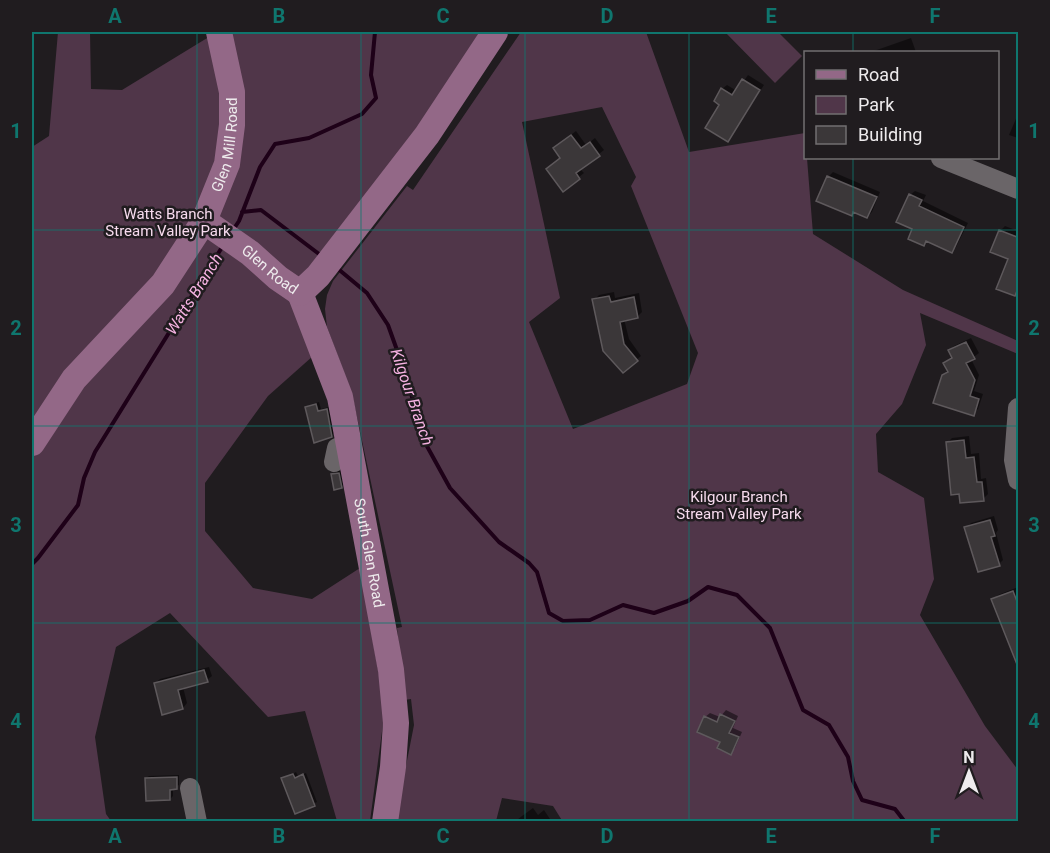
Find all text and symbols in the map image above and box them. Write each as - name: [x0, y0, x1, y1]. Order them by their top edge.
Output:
- text: A: [108, 4, 122, 28]
- text: B: [273, 4, 285, 28]
- text: C: [436, 4, 450, 28]
- text: D: [601, 4, 614, 28]
- text: E: [765, 4, 777, 28]
- text: F: [930, 4, 941, 28]
- legend: [804, 51, 999, 159]
- text: Road: [858, 64, 899, 85]
- text: Park: [858, 94, 895, 115]
- street label: Glen Mill Road: [208, 98, 241, 195]
- text: 1: [10, 119, 22, 143]
- text: 1: [1028, 119, 1040, 143]
- text: Building: [858, 124, 922, 145]
- park label: Watts Branch Stream Valley Park: [105, 205, 231, 240]
- street label: Glen Road: [238, 241, 302, 298]
- water label: Watts Branch: [161, 250, 227, 338]
- text: 2: [10, 316, 22, 340]
- text: 2: [1028, 316, 1040, 340]
- water label: Kilgour Branch: [387, 346, 437, 448]
- park label: Kilgour Branch Stream Valley Park: [676, 488, 802, 523]
- street label: South Glen Road: [350, 497, 388, 609]
- text: 3: [10, 513, 22, 537]
- text: 3: [1028, 513, 1040, 537]
- text: 4: [10, 709, 22, 733]
- text: 4: [1028, 709, 1040, 733]
- north arrow: [939, 742, 999, 802]
- text: N: [963, 748, 975, 767]
- text: A: [108, 824, 122, 848]
- text: B: [273, 824, 285, 848]
- text: C: [436, 824, 450, 848]
- text: D: [601, 824, 614, 848]
- text: E: [765, 824, 777, 848]
- text: F: [930, 824, 941, 848]

